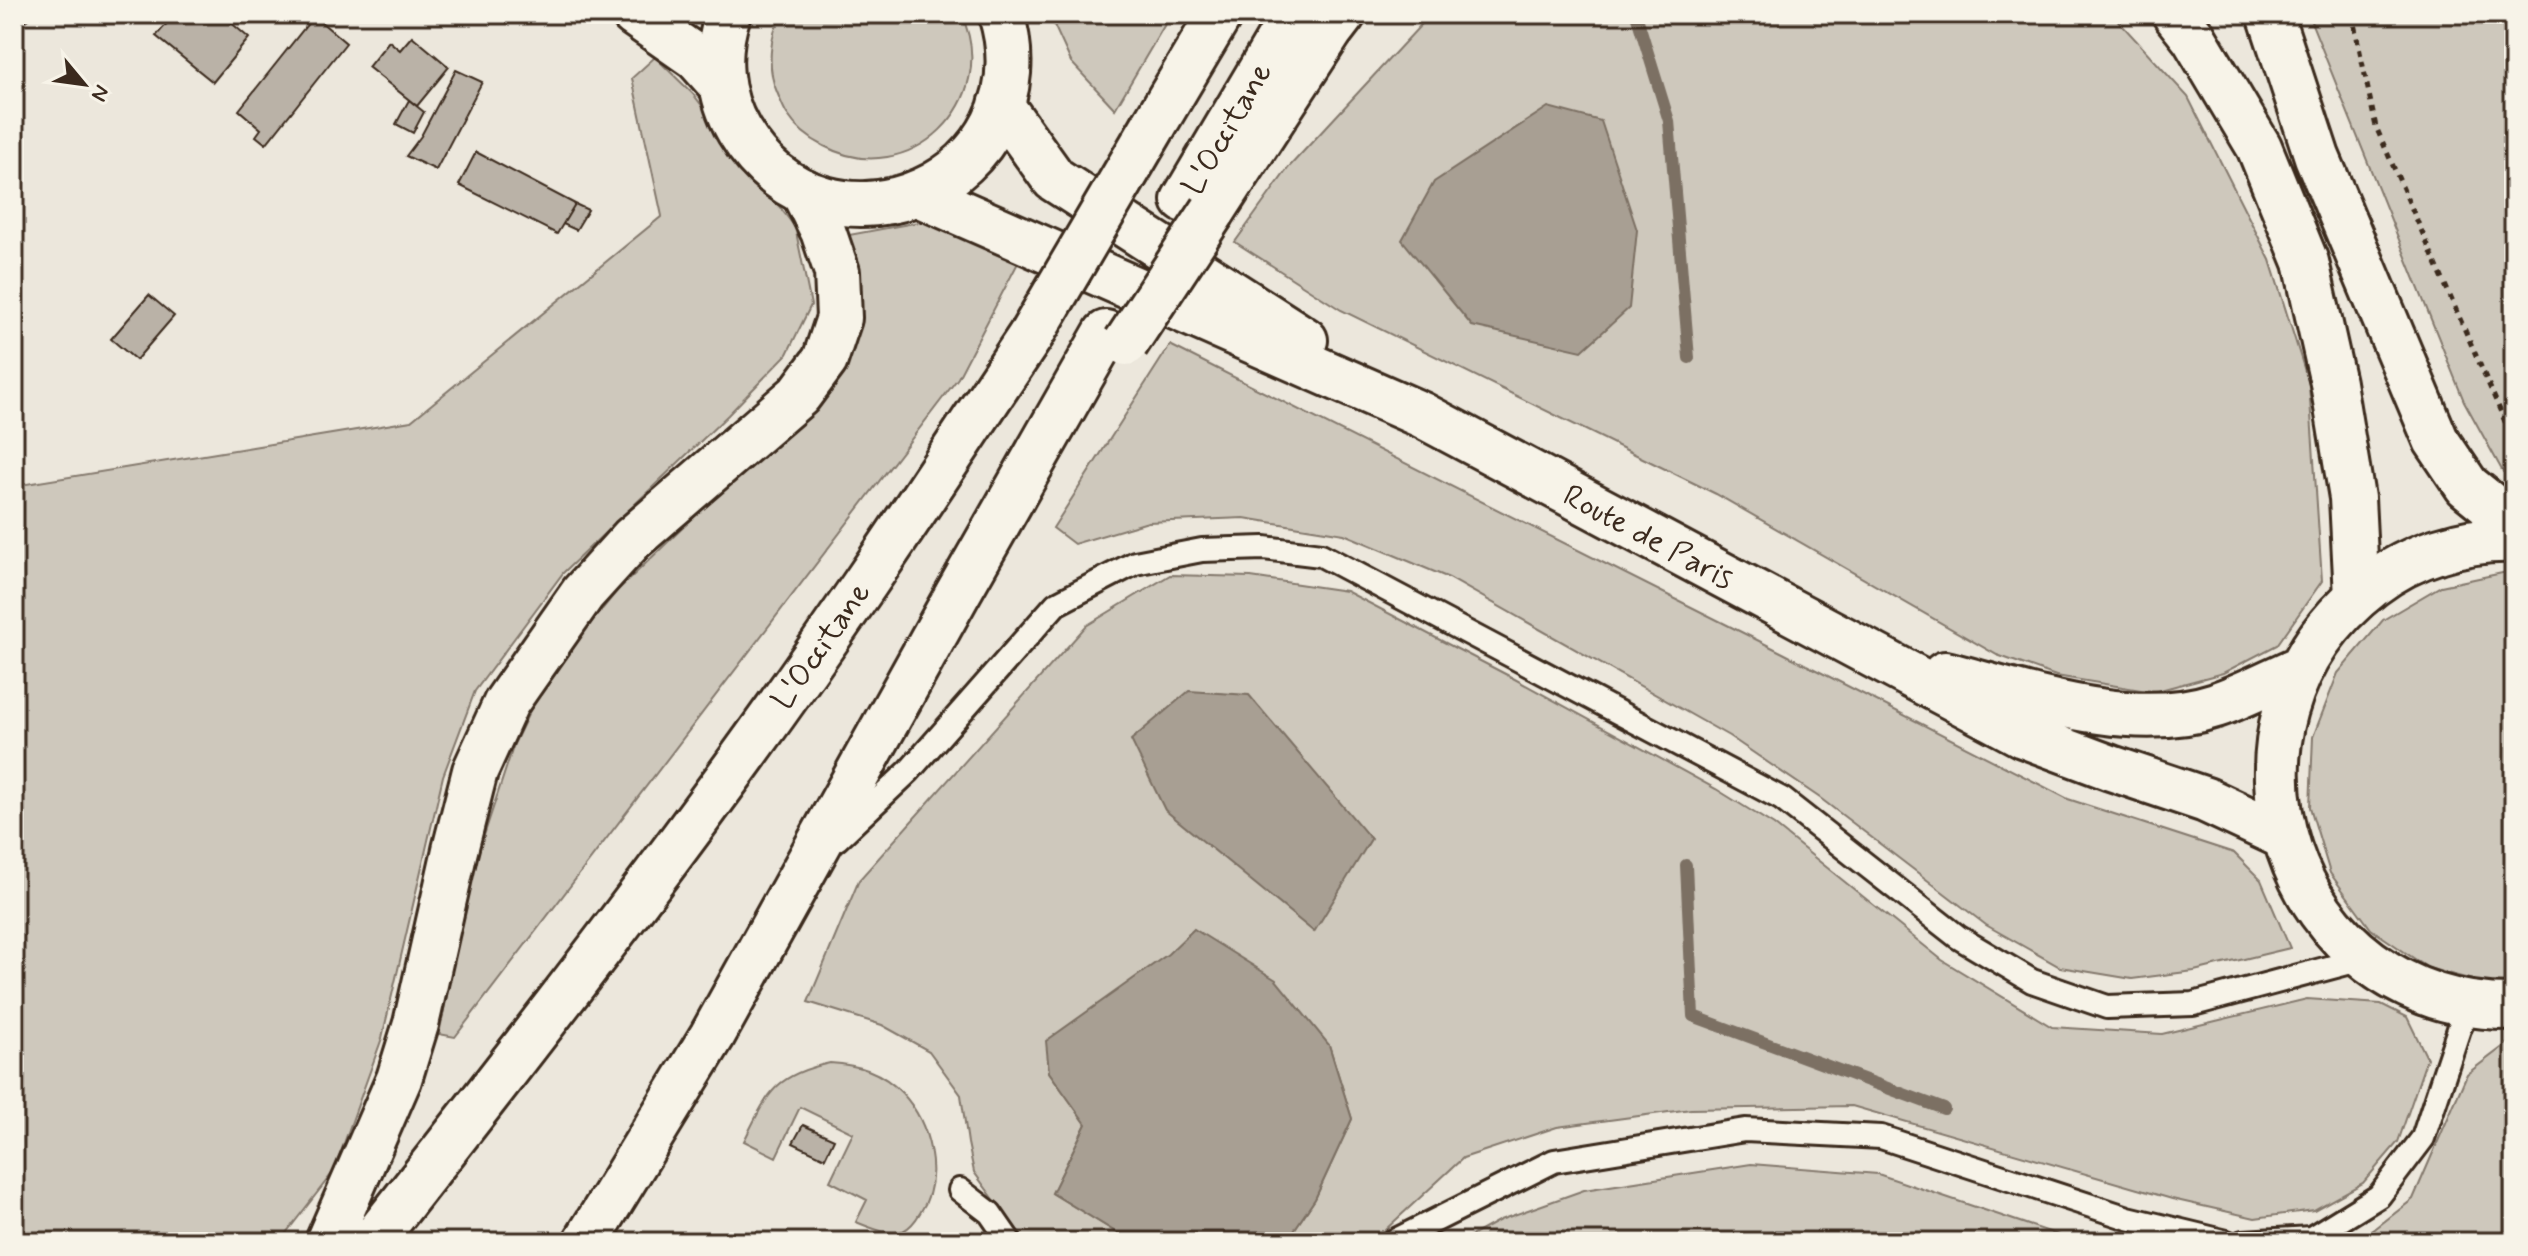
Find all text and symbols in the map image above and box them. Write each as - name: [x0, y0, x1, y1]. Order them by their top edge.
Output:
- north arrow: [44, 44, 124, 124]
- street label: L'Occitane: [1173, 55, 1283, 203]
- text: N: [84, 80, 116, 106]
- street label: Route de Paris: [1555, 475, 1741, 600]
- street label: L'Occitane: [762, 574, 881, 718]

